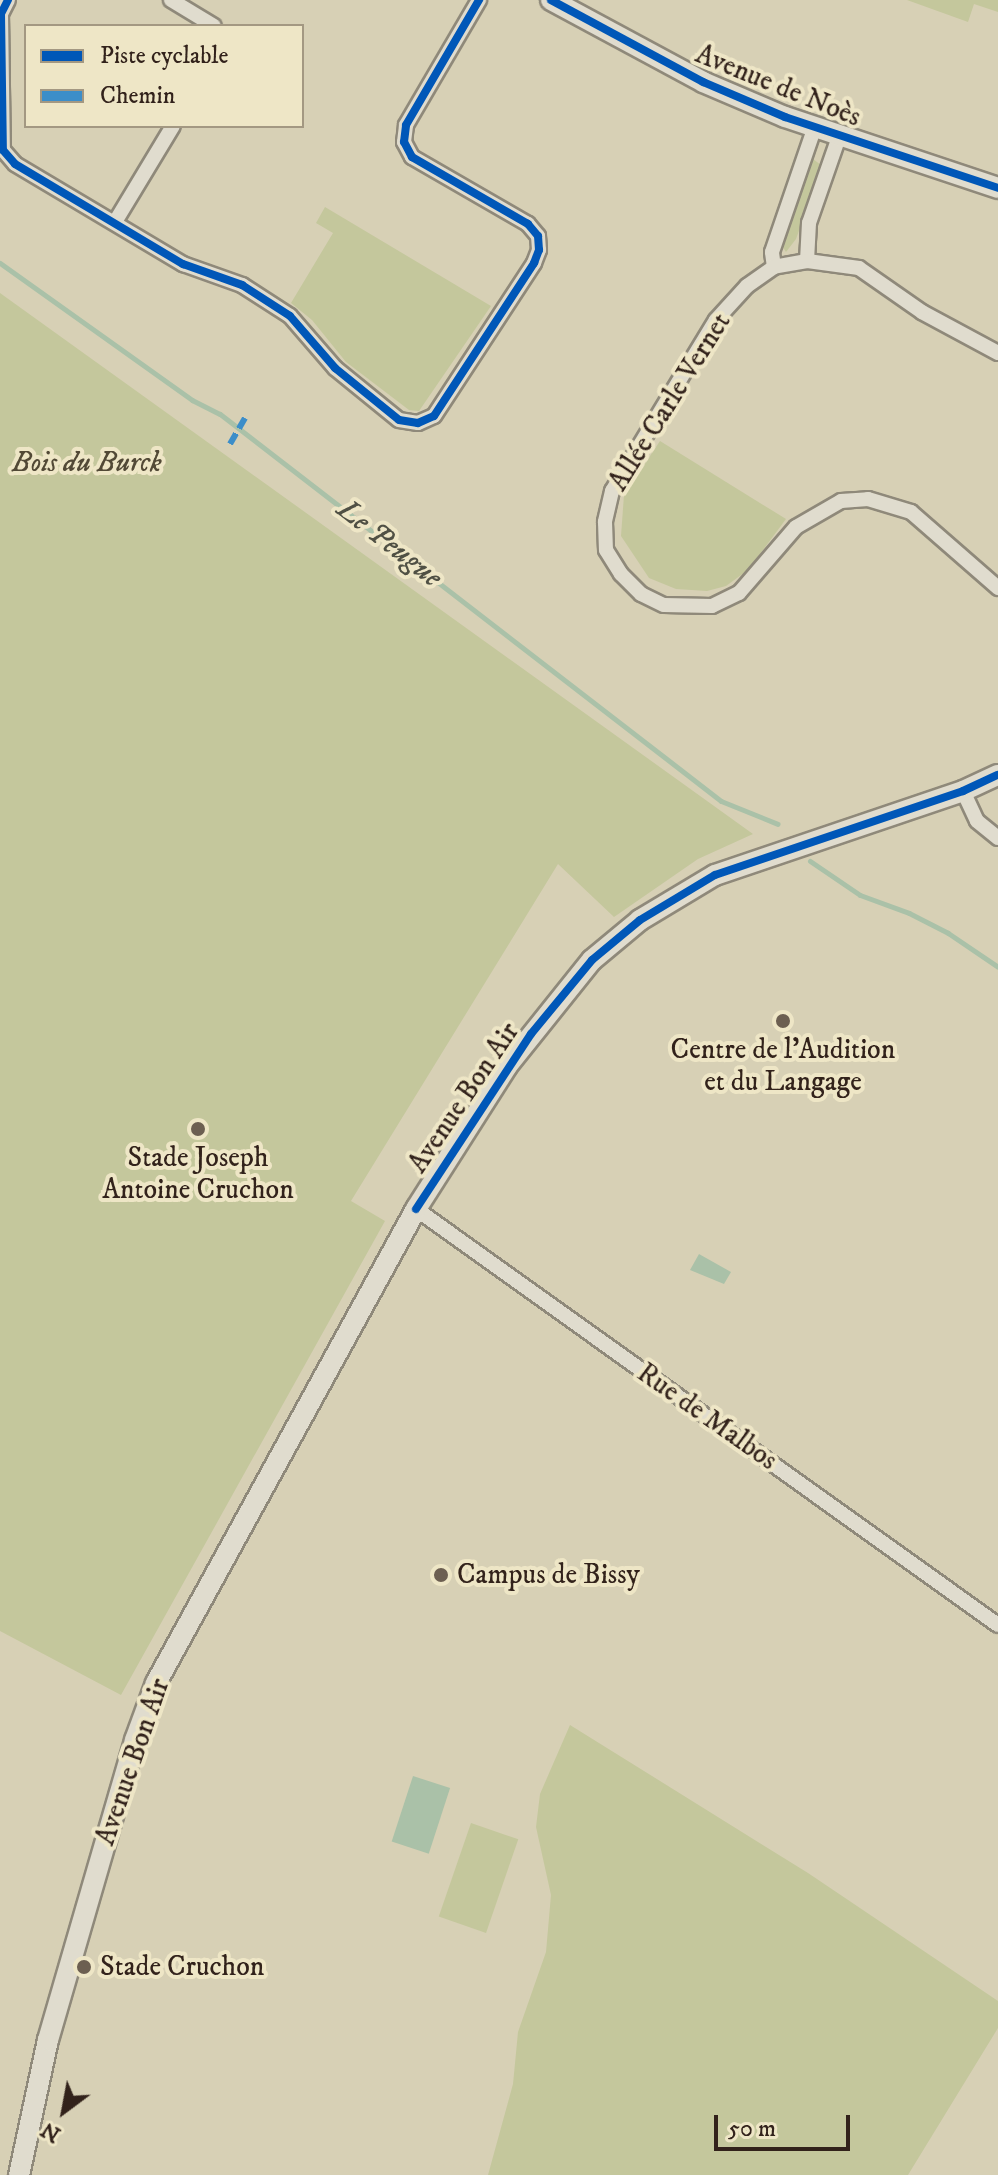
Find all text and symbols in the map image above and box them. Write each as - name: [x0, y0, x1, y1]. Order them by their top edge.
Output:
- legend: [24, 24, 304, 128]
- street label: Avenue de Noès: [690, 38, 866, 134]
- text: Piste cyclable: [100, 41, 228, 71]
- text: Chemin: [100, 81, 175, 111]
- street label: Allée Carle Vernet: [602, 307, 738, 497]
- park label: Bois du Burck: [12, 446, 162, 480]
- water label: Le Peugue: [329, 492, 449, 596]
- marker: Centre de l'Audition et du Langage: [774, 1012, 792, 1030]
- street label: Avenue Bon Air: [401, 1016, 527, 1180]
- place label: Centre de l'Audition et du Langage: [671, 1033, 895, 1099]
- marker: Stade Joseph Antoine Cruchon: [189, 1120, 207, 1138]
- place label: Stade Joseph Antoine Cruchon: [102, 1141, 294, 1207]
- street label: Rue de Malbos: [630, 1356, 784, 1478]
- place label: Campus de Bissy: [457, 1558, 640, 1592]
- marker: Campus de Bissy: [432, 1566, 450, 1584]
- street label: Avenue Bon Air: [89, 1674, 177, 1850]
- place label: Stade Cruchon: [100, 1950, 264, 1984]
- marker: Stade Cruchon: [75, 1958, 93, 1976]
- north arrow: [24, 2071, 104, 2151]
- scale bar: [718, 2099, 854, 2149]
- text: 50 m: [728, 2114, 776, 2144]
- text: N: [36, 2116, 66, 2148]

